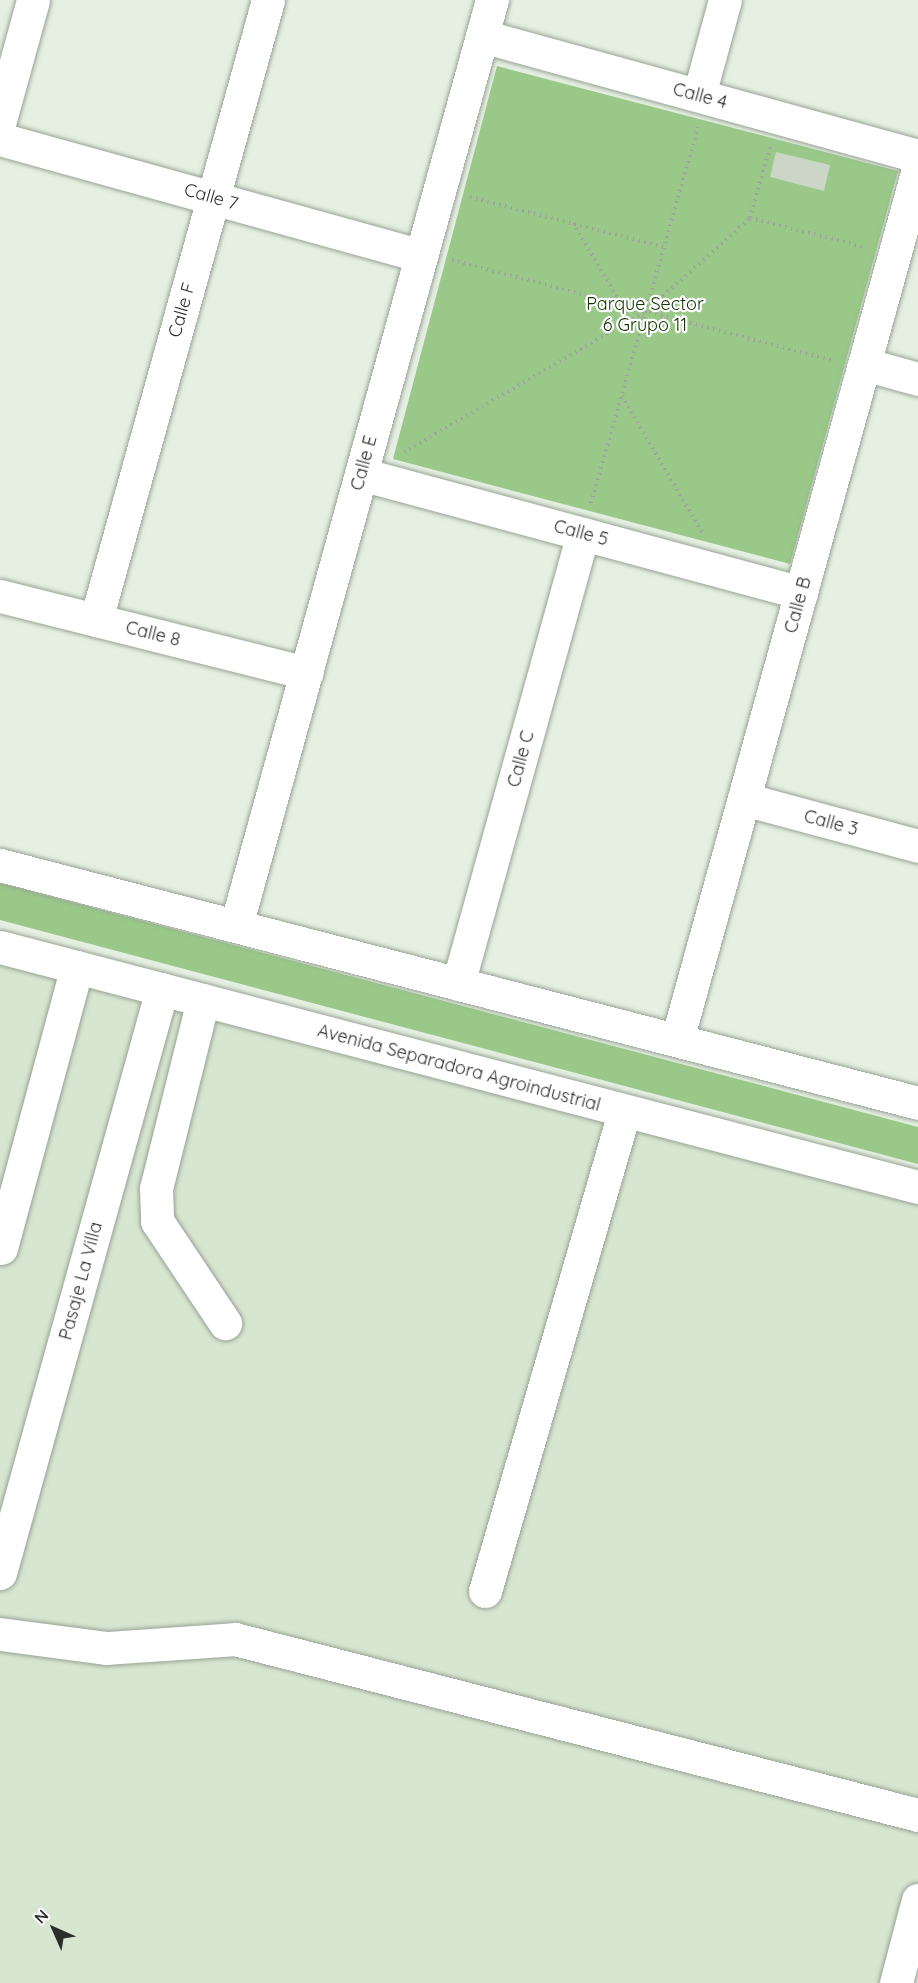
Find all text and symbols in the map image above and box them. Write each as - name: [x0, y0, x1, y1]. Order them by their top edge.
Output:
- street label: Calle 4: [670, 78, 730, 114]
- street label: Calle 7: [182, 179, 240, 215]
- street label: Calle F: [164, 280, 200, 340]
- park label: Parque Sector 6 Grupo 11: [586, 294, 704, 336]
- street label: Calle E: [346, 433, 382, 493]
- street label: Calle 5: [551, 515, 611, 551]
- street label: Calle B: [780, 574, 816, 636]
- street label: Calle 8: [123, 617, 183, 651]
- street label: Calle C: [503, 728, 539, 790]
- street label: Calle 3: [802, 805, 860, 841]
- street label: Avenida Separadora Agroindustrial: [315, 1020, 603, 1116]
- street label: Pasaje La Villa: [55, 1220, 107, 1342]
- north arrow: [24, 1899, 84, 1959]
- text: N: [30, 1905, 52, 1928]

